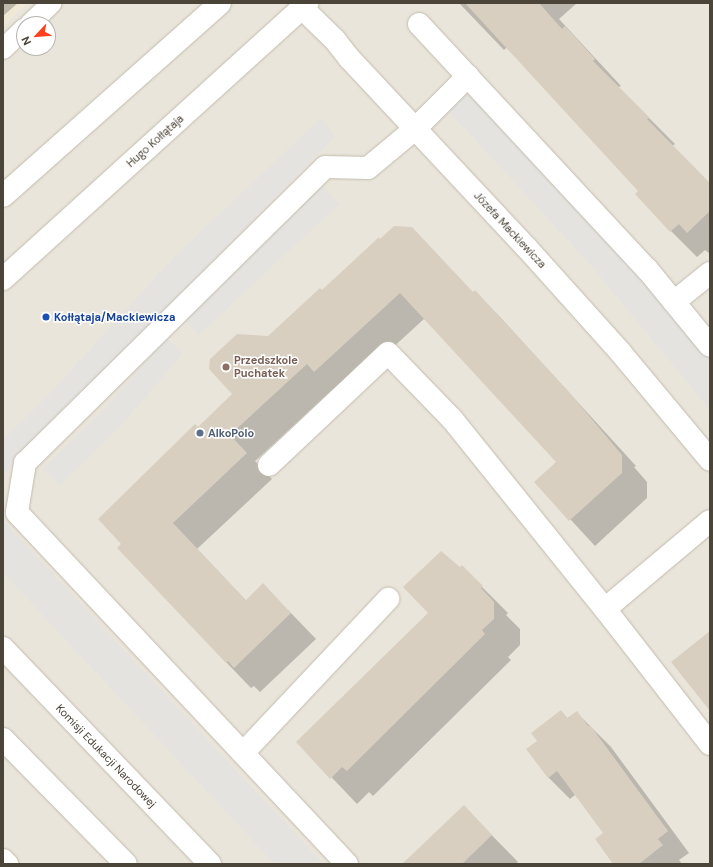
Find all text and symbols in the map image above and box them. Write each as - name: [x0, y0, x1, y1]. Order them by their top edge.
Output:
- north arrow: [16, 16, 56, 56]
- text: N: [18, 34, 34, 47]
- street label: Hugo Kołłątaja: [124, 112, 186, 170]
- street label: Józefa Mackiewicza: [471, 189, 549, 271]
- place label: Kołłątaja/Mackiewicza: [54, 310, 175, 324]
- marker: Kołłątaja/Mackiewicza: [41, 312, 51, 322]
- place label: Przedszkole Puchatek: [234, 354, 298, 380]
- marker: Przedszkole Puchatek: [221, 362, 231, 372]
- place label: AlkoPolo: [208, 426, 254, 440]
- marker: AlkoPolo: [195, 428, 205, 438]
- street label: Komisji Edukacji Narodowej: [53, 702, 159, 810]

